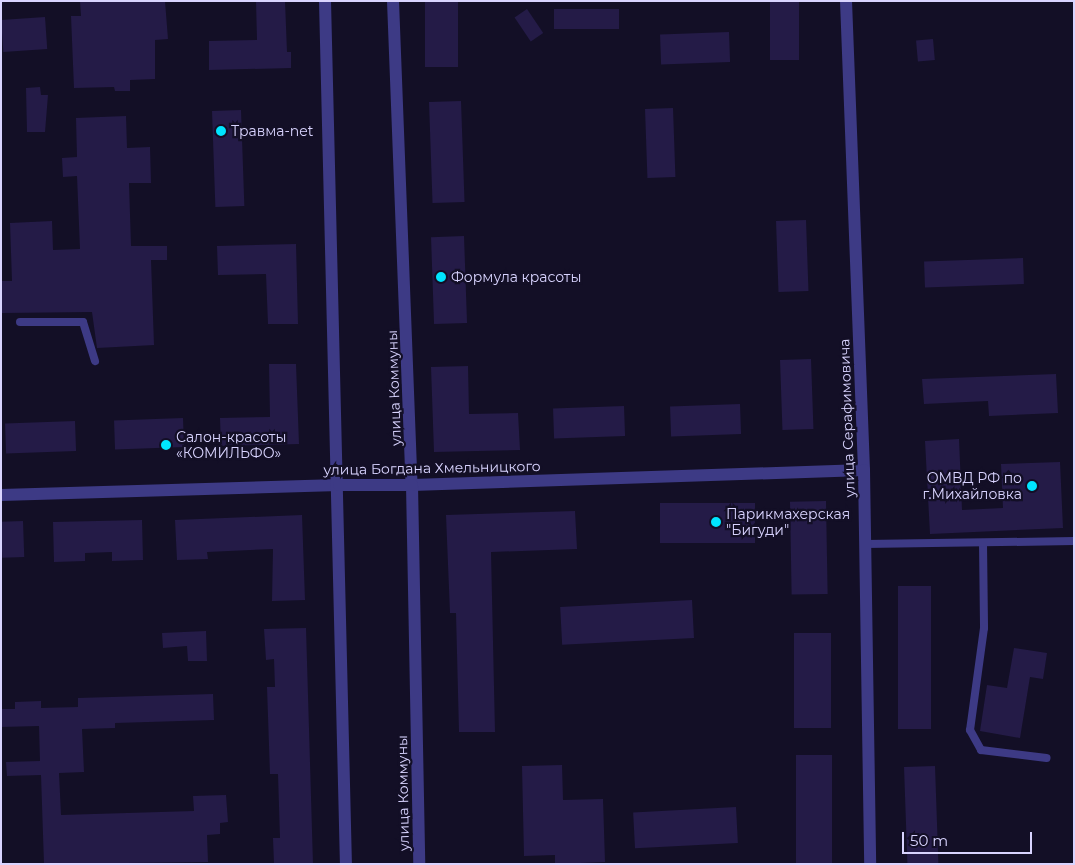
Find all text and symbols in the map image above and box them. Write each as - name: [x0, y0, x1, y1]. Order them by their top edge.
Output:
- place label: Травма-net: [231, 123, 313, 139]
- marker: Травма-net: [215, 125, 227, 137]
- place label: Формула красоты: [451, 269, 581, 285]
- marker: Формула красоты: [435, 271, 447, 283]
- street label: улица Коммуны: [384, 330, 404, 446]
- street label: улица Серафимовича: [836, 338, 858, 498]
- place label: Салон-красоты «КОМИЛЬФО»: [176, 429, 286, 462]
- marker: Салон-красоты «КОМИЛЬФО»: [160, 439, 172, 451]
- street label: улица Богдана Хмельницкого: [323, 458, 541, 478]
- place label: ОМВД РФ по г.Михайловка: [922, 470, 1022, 502]
- marker: ОМВД РФ по г.Михайловка: [1026, 480, 1038, 492]
- place label: Парикмахерская "Бигуди": [726, 506, 850, 538]
- marker: Парикмахерская "Бигуди": [710, 516, 722, 528]
- street label: улица Коммуны: [394, 735, 412, 851]
- scale bar: [905, 822, 1035, 854]
- text: 50 m: [910, 831, 948, 850]

